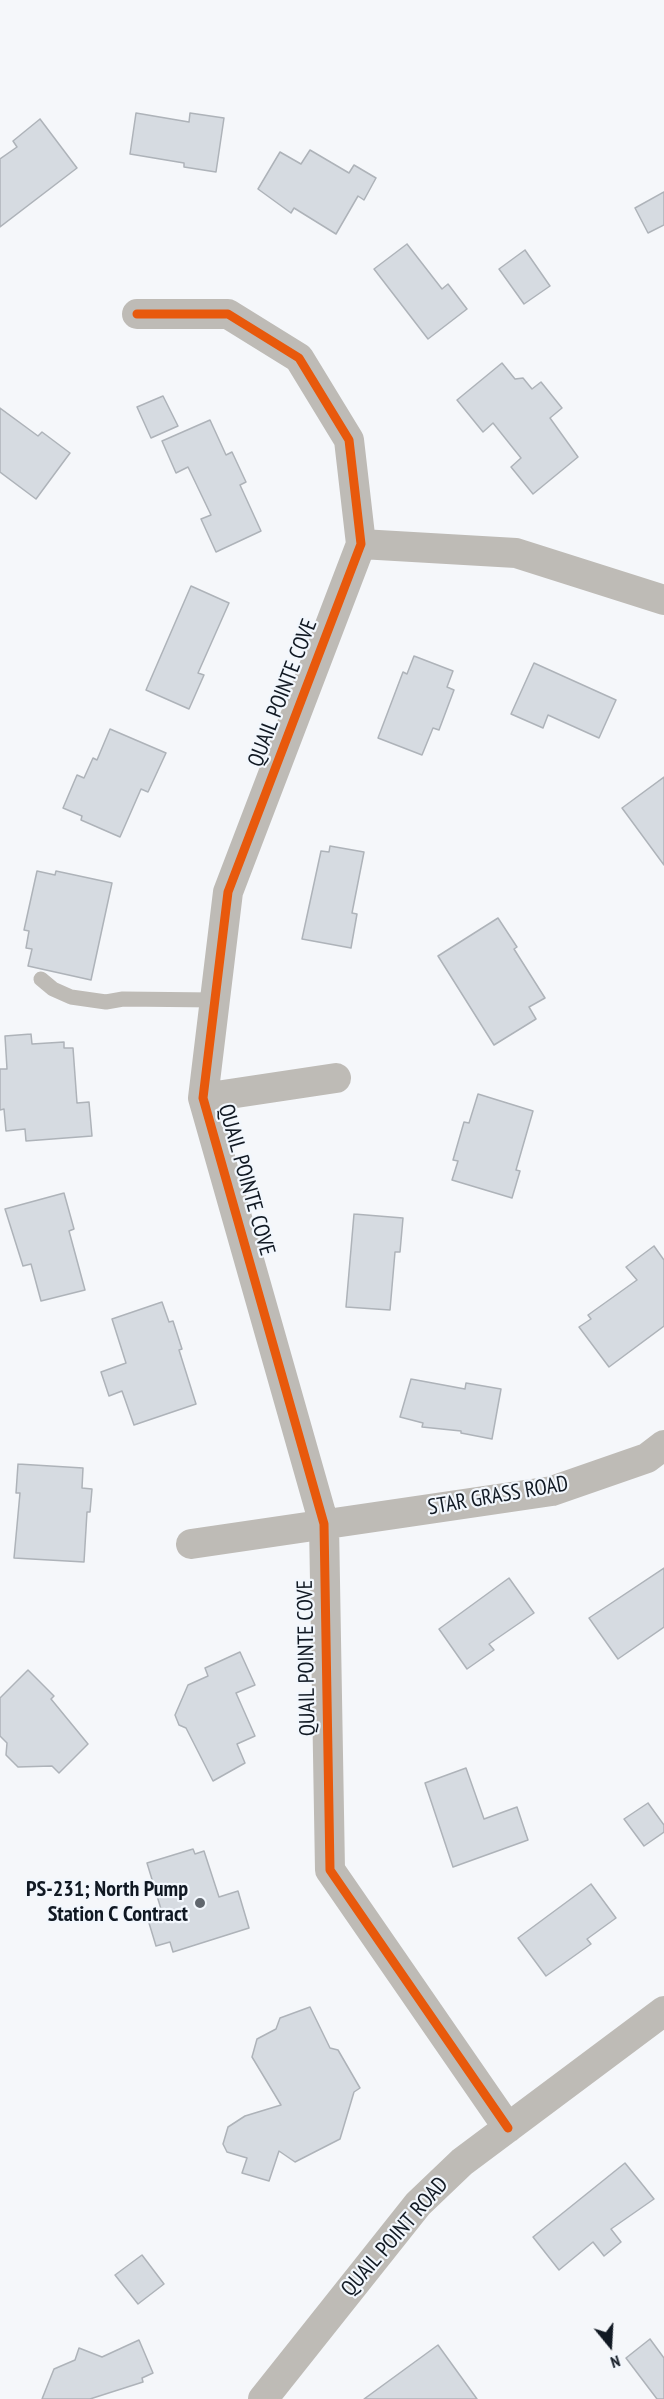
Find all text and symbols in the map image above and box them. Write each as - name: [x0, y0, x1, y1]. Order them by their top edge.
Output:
- street label: QUAIL POINTE COVE: [243, 615, 323, 771]
- street label: QUAIL POINTE COVE: [212, 1101, 280, 1259]
- street label: STAR GRASS ROAD: [426, 1471, 570, 1521]
- street label: QUAIL POINTE COVE: [292, 1580, 322, 1736]
- place label: PS-231; North Pump Station C Contract: [26, 1877, 188, 1928]
- marker: PS-231; North Pump Station C Contract: [193, 1896, 207, 1910]
- street label: QUAIL POINT ROAD: [336, 2172, 454, 2302]
- north arrow: [580, 2315, 640, 2375]
- text: N: [608, 2351, 623, 2373]

